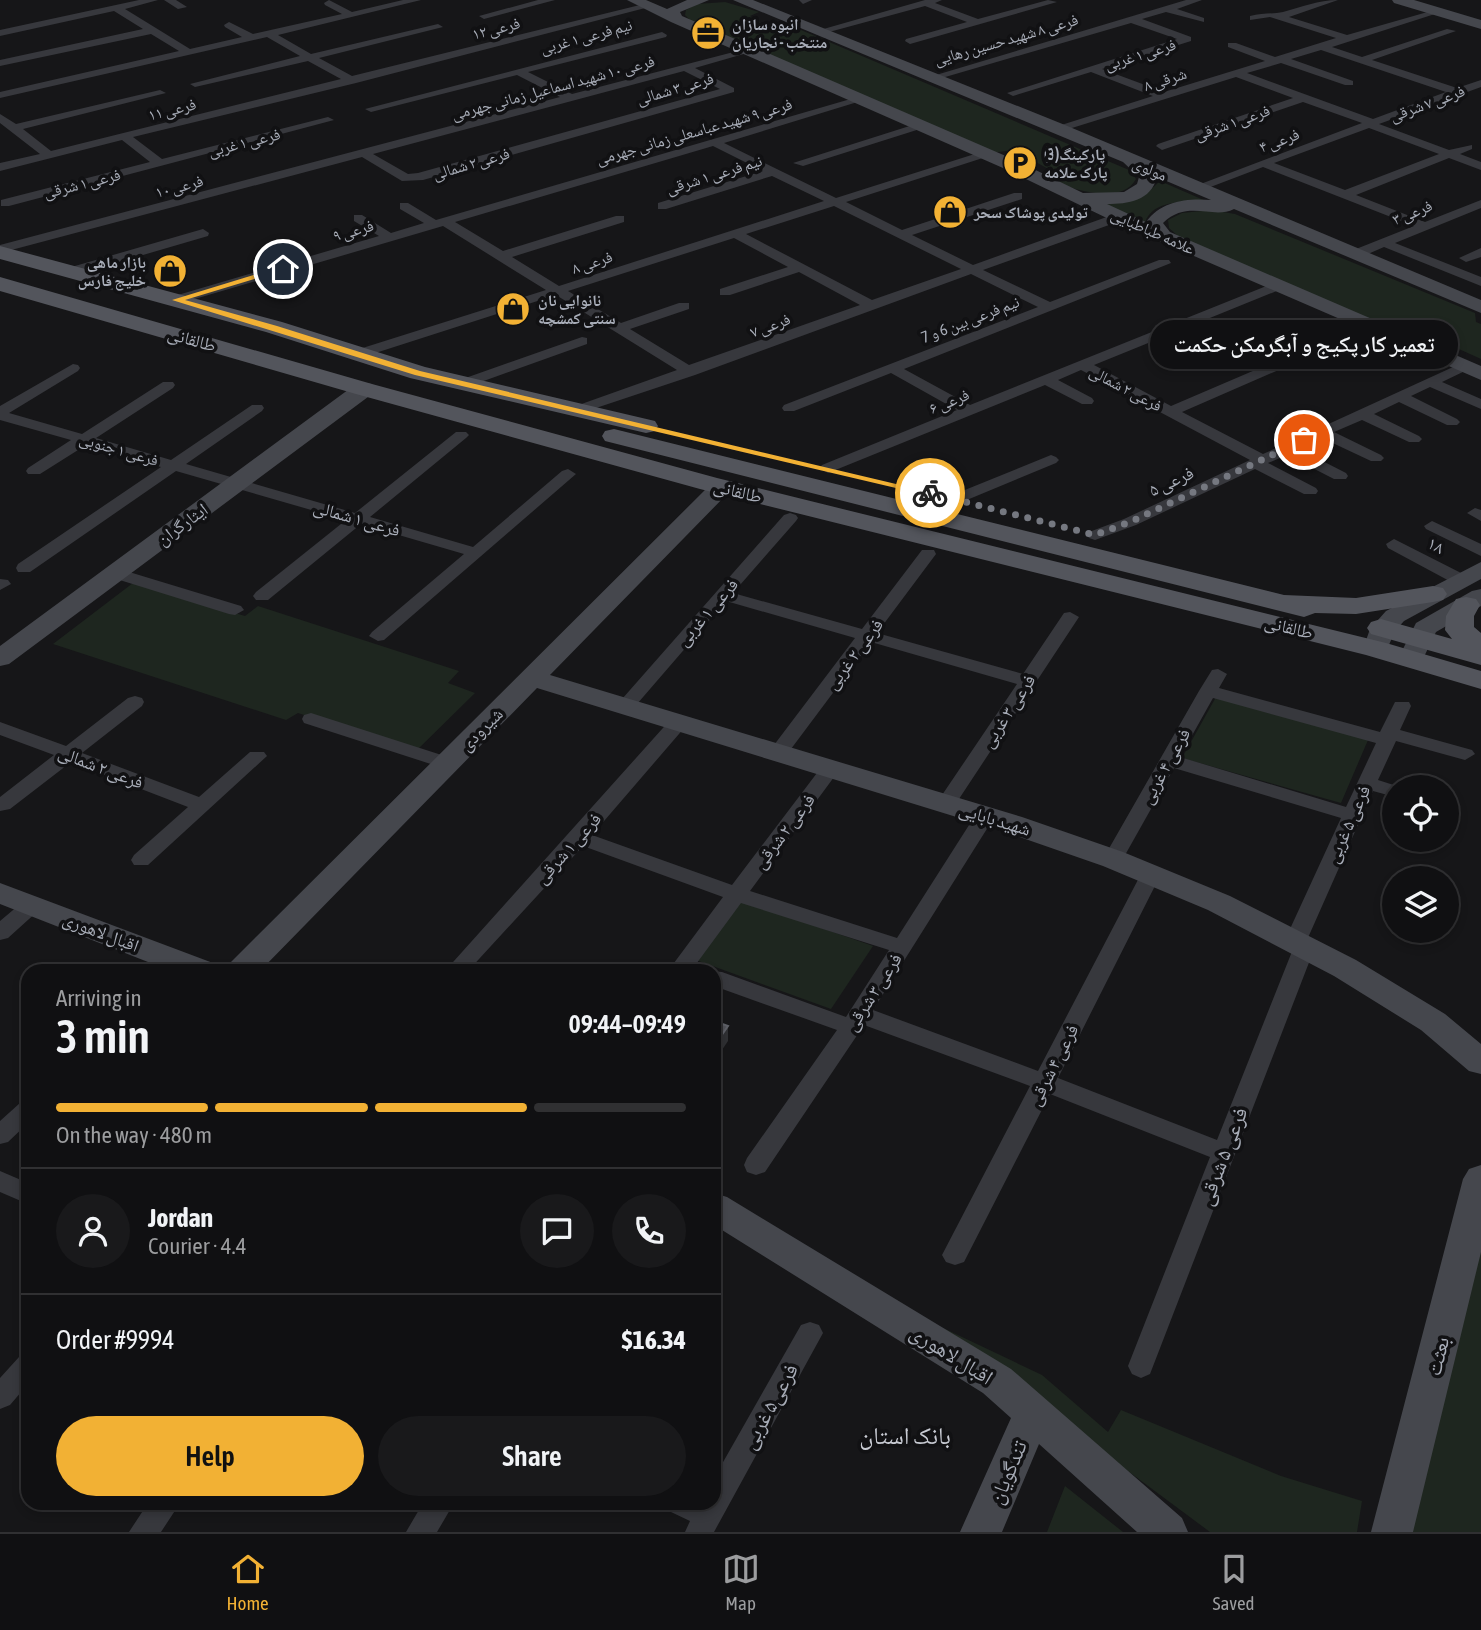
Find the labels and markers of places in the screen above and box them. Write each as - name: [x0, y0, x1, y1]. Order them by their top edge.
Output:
- office icon: انبوه سازان منتخب - نجاریان: [689, 14, 727, 52]
- place label: انبوه سازان منتخب - نجاریان: [732, 15, 827, 52]
- parking icon: پارکینگ(3) پارک علامه: [1001, 144, 1039, 182]
- place label: پارکینگ(3) پارک علامه: [1044, 145, 1108, 182]
- shop icon: تولیدی پوشاک سحر: [931, 193, 969, 231]
- place label: تولیدی پوشاک سحر: [973, 203, 1089, 222]
- pin: [253, 239, 313, 299]
- shop icon: بازار ماهی خلیج فارس: [151, 252, 189, 290]
- place label: بازار ماهی خلیج فارس: [78, 253, 146, 291]
- shop icon: نانوایی نان سنتی کمشچه: [494, 290, 532, 328]
- place label: نانوایی نان سنتی کمشچه: [538, 291, 616, 328]
- callout: تعمیر کار پکیج و آبگرمکن حکمت: [1150, 321, 1458, 370]
- pin: [1274, 410, 1334, 470]

